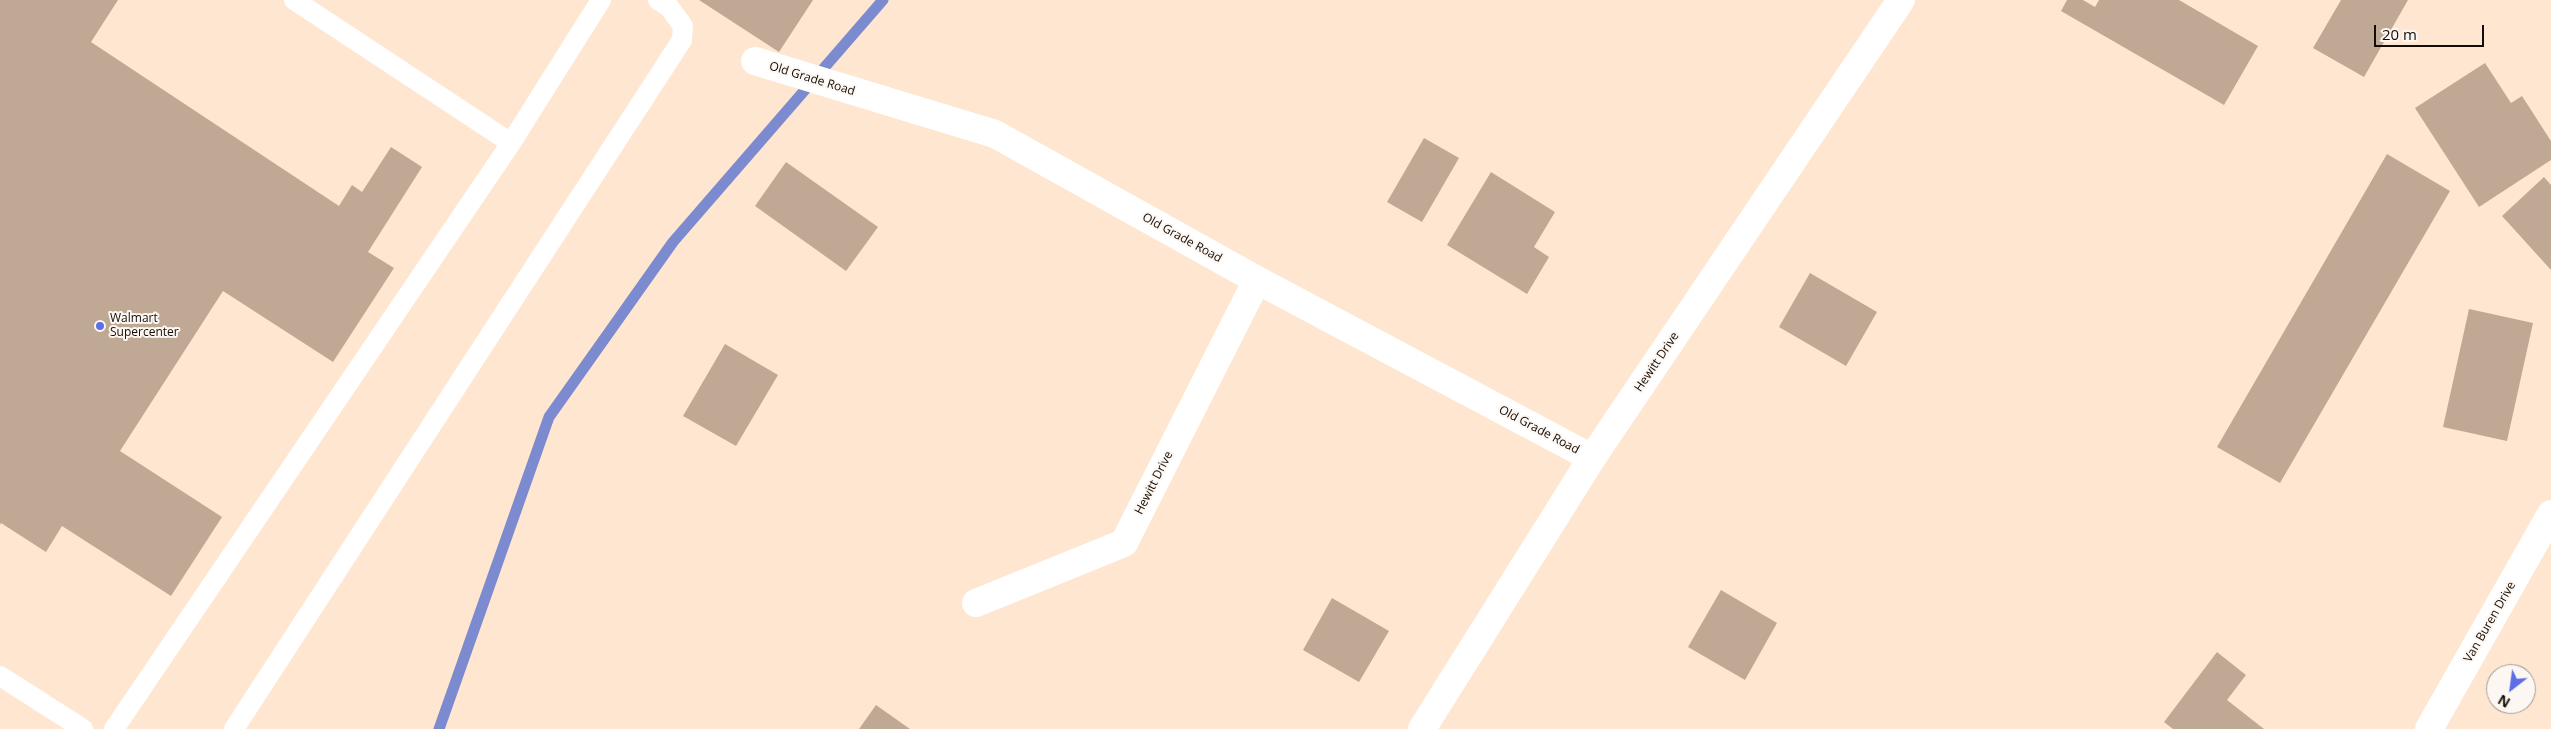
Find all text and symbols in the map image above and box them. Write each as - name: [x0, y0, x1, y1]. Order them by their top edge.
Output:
- scale bar: [2376, 15, 2486, 47]
- text: 20 m: [2382, 24, 2417, 44]
- street label: Old Grade Road: [767, 59, 857, 99]
- street label: Old Grade Road: [1140, 210, 1224, 266]
- place label: Walmart Supercenter: [110, 312, 179, 340]
- marker: Walmart Supercenter: [94, 320, 106, 332]
- street label: Hewitt Drive: [1632, 329, 1682, 395]
- street label: Old Grade Road: [1496, 403, 1582, 457]
- street label: Hewitt Drive: [1132, 449, 1176, 517]
- street label: Van Buren Drive: [2461, 579, 2519, 665]
- north arrow: [2486, 664, 2536, 714]
- text: N: [2494, 690, 2513, 713]

